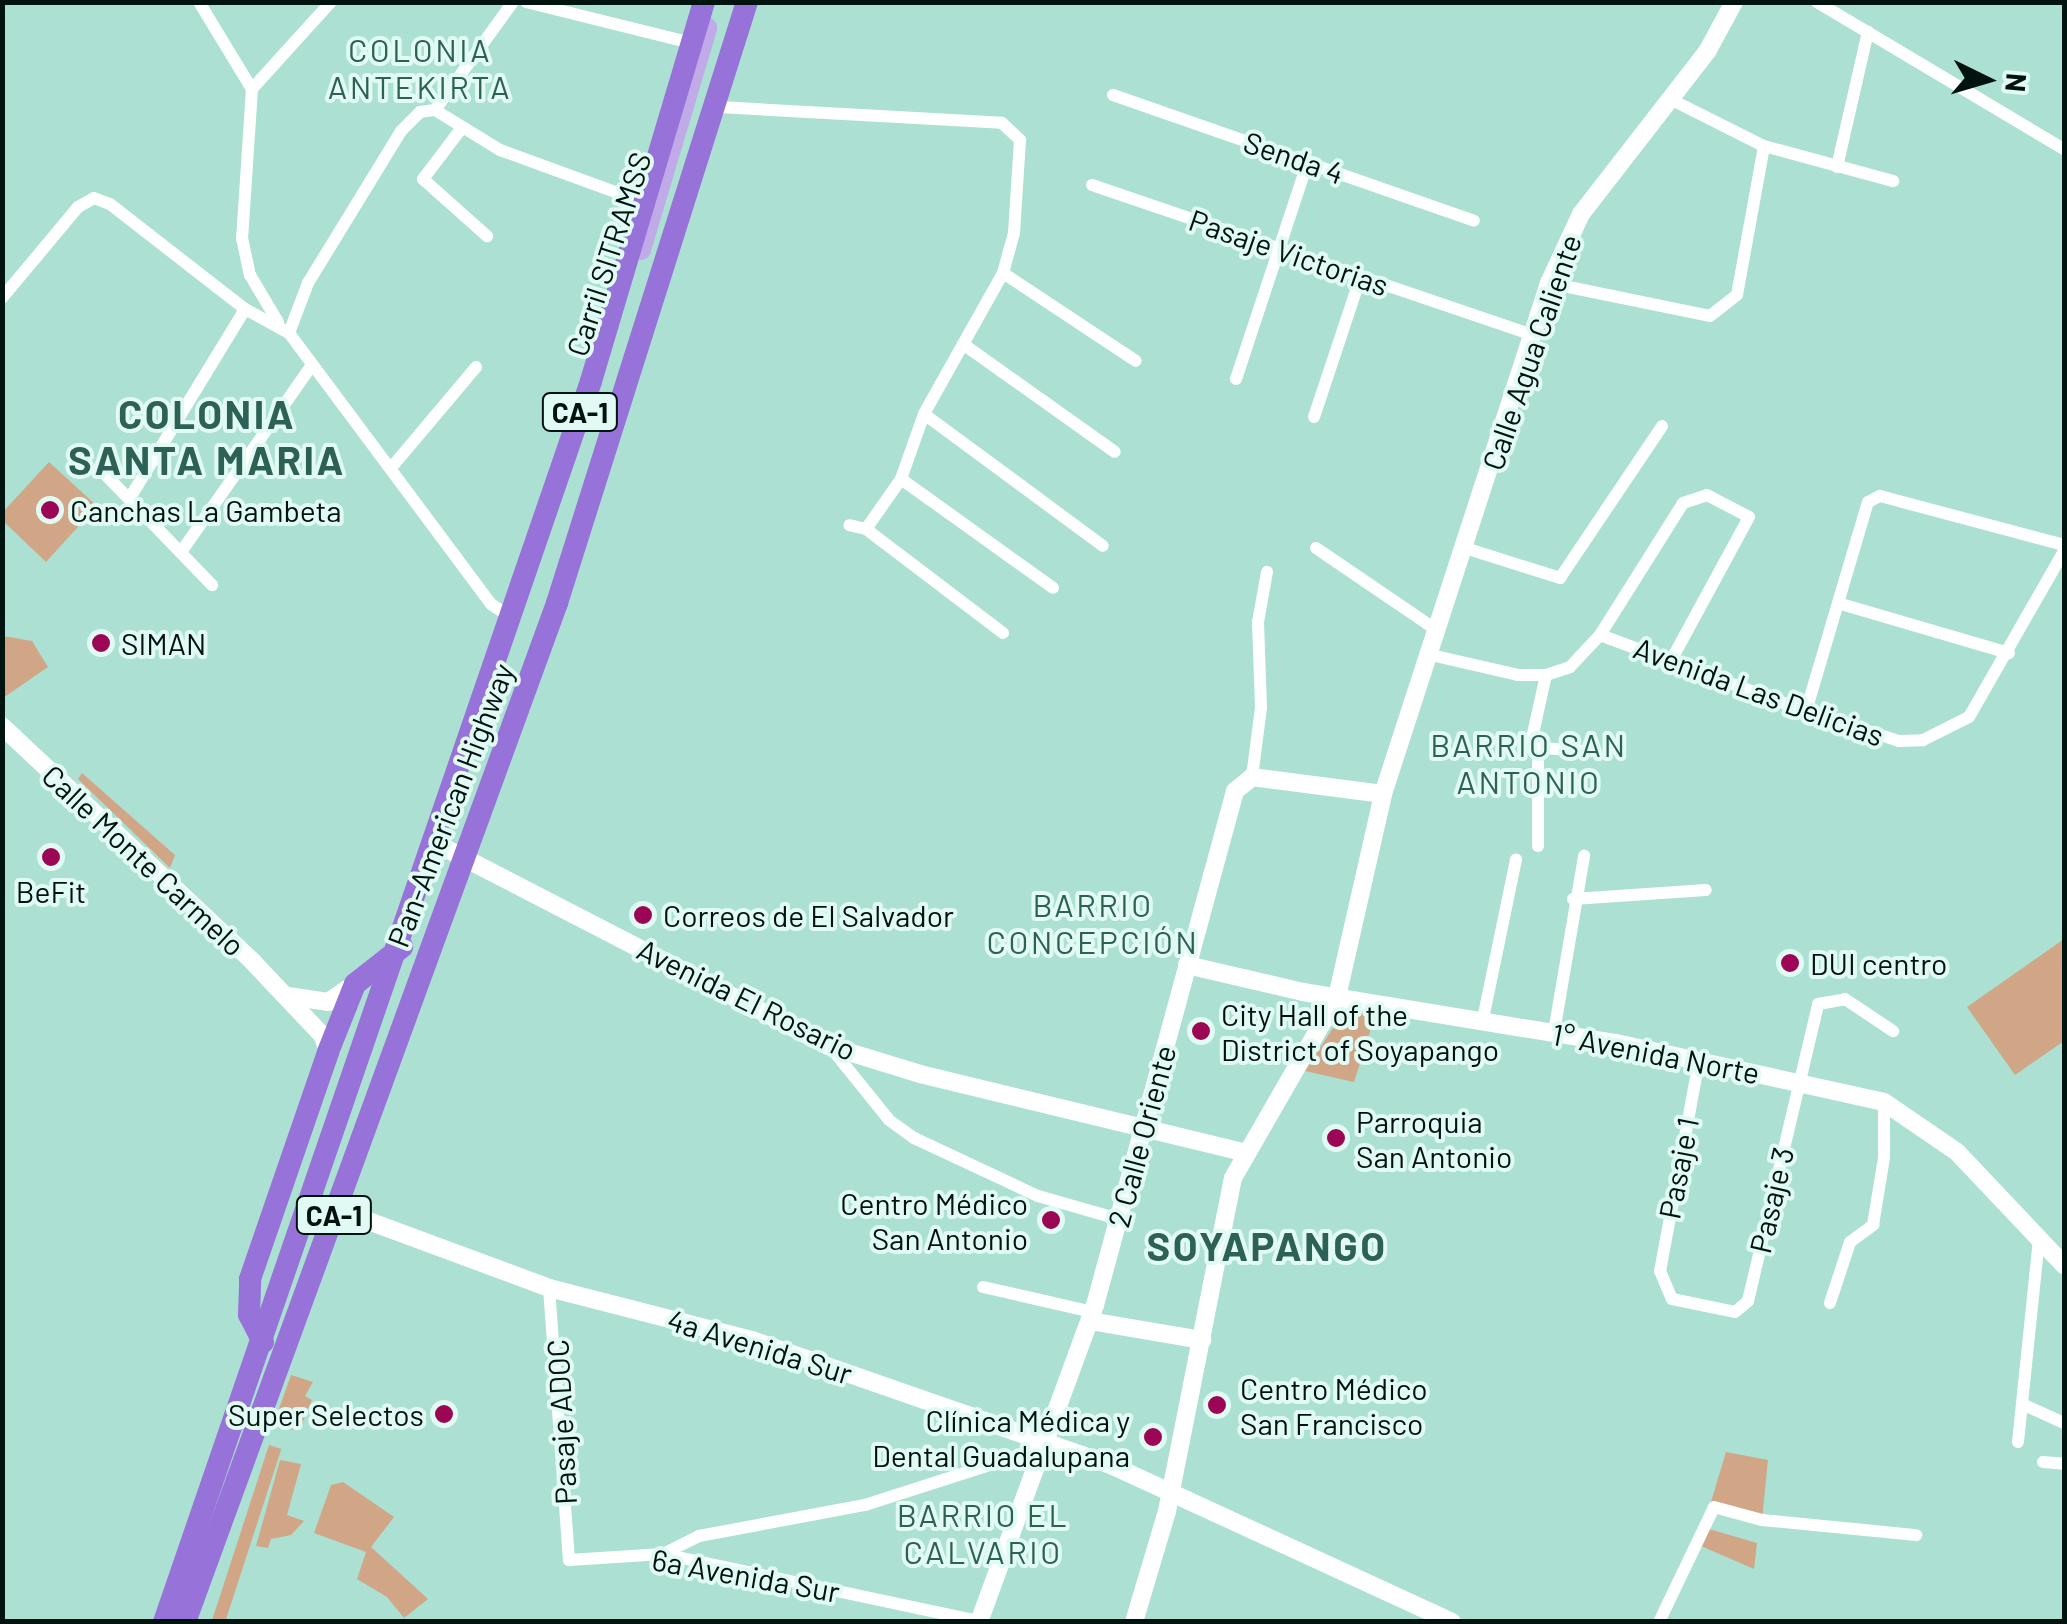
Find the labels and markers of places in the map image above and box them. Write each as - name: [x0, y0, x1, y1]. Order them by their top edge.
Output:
- place label: Canchas La Gambeta: [70, 492, 342, 528]
- marker: Canchas La Gambeta: [39, 499, 61, 521]
- place label: SIMAN: [121, 625, 206, 661]
- marker: SIMAN: [90, 632, 112, 654]
- marker: BeFit: [40, 846, 62, 868]
- place label: BeFit: [16, 873, 86, 909]
- place label: Correos de El Salvador: [663, 897, 954, 933]
- marker: Correos de El Salvador: [632, 904, 654, 926]
- place label: DUI centro: [1810, 945, 1947, 981]
- marker: DUI centro: [1779, 952, 1801, 974]
- place label: City Hall of the District of Soyapango: [1221, 996, 1499, 1066]
- marker: City Hall of the District of Soyapango: [1190, 1020, 1212, 1042]
- place label: Parroquia San Antonio: [1356, 1103, 1512, 1174]
- marker: Parroquia San Antonio: [1325, 1127, 1347, 1149]
- place label: Centro Médico San Antonio: [840, 1185, 1028, 1256]
- marker: Centro Médico San Antonio: [1038, 1207, 1064, 1233]
- place label: Centro Médico San Francisco: [1240, 1370, 1428, 1440]
- marker: Centro Médico San Francisco: [1204, 1392, 1230, 1418]
- place label: Super Selectos: [228, 1396, 424, 1432]
- place label: Clínica Médica y Dental Guadalupana: [872, 1402, 1130, 1472]
- marker: Super Selectos: [433, 1403, 455, 1425]
- marker: Clínica Médica y Dental Guadalupana: [1140, 1424, 1166, 1450]

